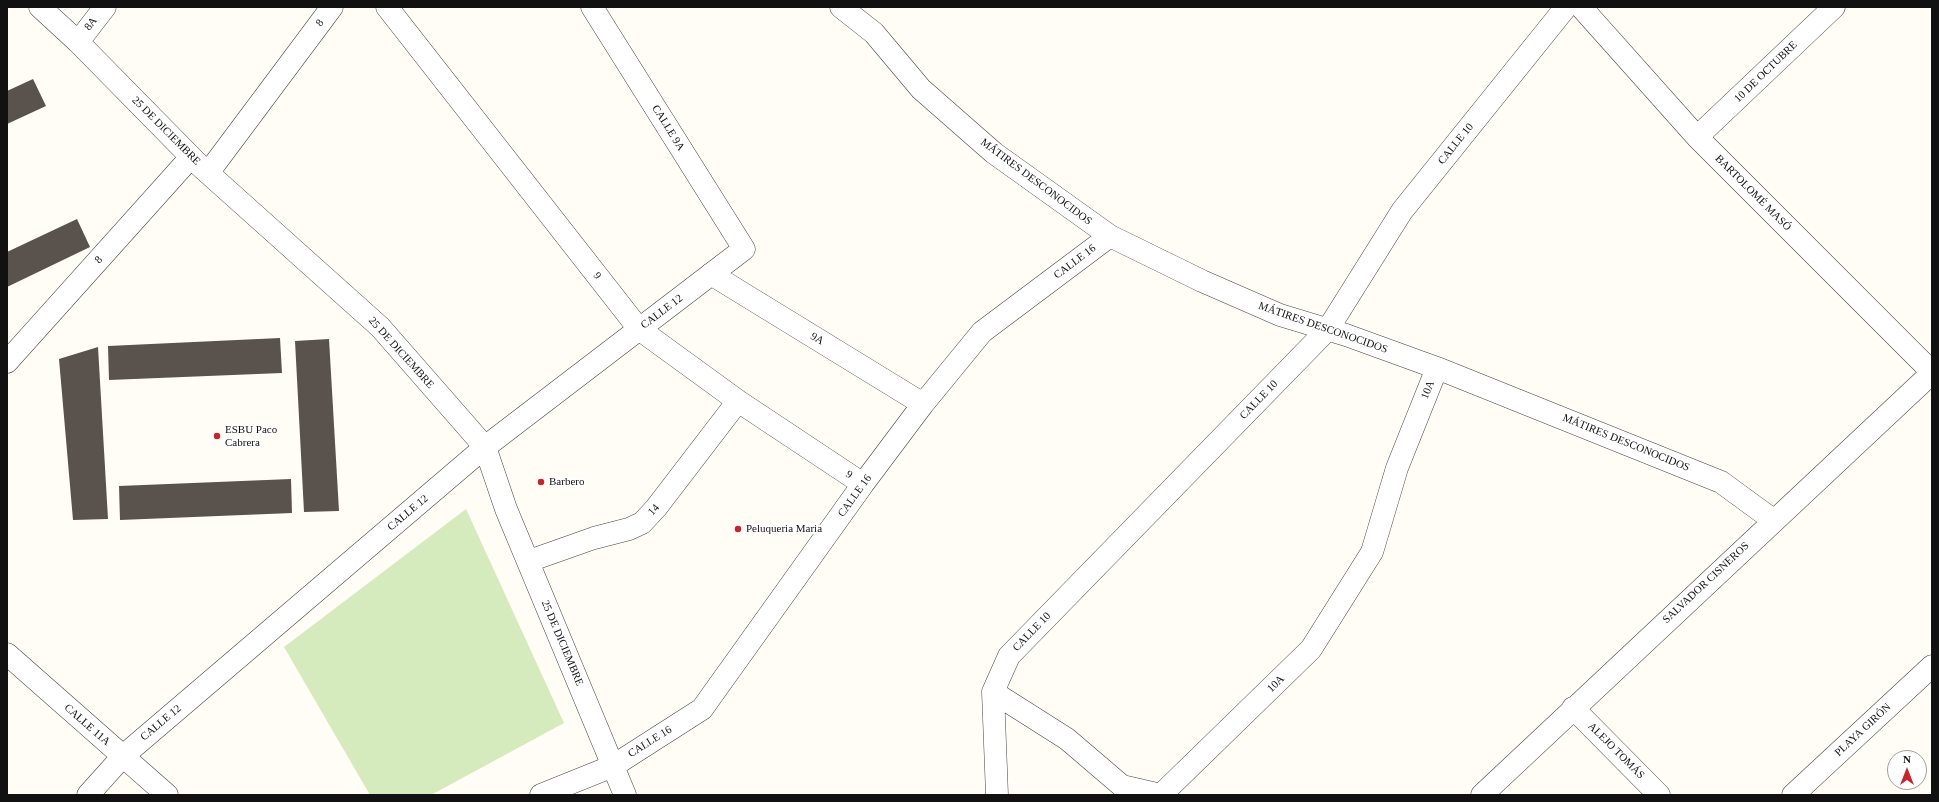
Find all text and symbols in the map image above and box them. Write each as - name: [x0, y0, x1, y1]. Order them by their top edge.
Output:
- street label: 8A: [82, 15, 100, 33]
- street label: 8: [313, 17, 327, 29]
- street label: 10 DE OCTUBRE: [1732, 39, 1800, 105]
- street label: 25 DE DICIEMBRE: [129, 94, 203, 168]
- street label: CALLE 9A: [649, 103, 687, 153]
- street label: CALLE 10: [1435, 121, 1477, 167]
- street label: MÁTIRES DESCONOCIDOS: [978, 136, 1094, 228]
- street label: BARTOLOMÉ MASÓ: [1712, 152, 1794, 234]
- street label: CALLE 16: [1051, 242, 1099, 282]
- street label: 8: [92, 254, 106, 266]
- street label: 9: [590, 270, 604, 282]
- street label: CALLE 12: [638, 292, 686, 332]
- street label: MÁTIRES DESCONOCIDOS: [1257, 300, 1389, 356]
- street label: 25 DE DICIEMBRE: [365, 315, 437, 391]
- street label: 9A: [808, 330, 826, 348]
- street label: CALLE 10: [1237, 378, 1281, 422]
- street label: 10A: [1418, 379, 1438, 401]
- street label: MÁTIRES DESCONOCIDOS: [1560, 411, 1692, 475]
- place label: ESBU Paco Cabrera: [225, 423, 277, 449]
- marker: ESBU Paco Cabrera: [212, 431, 222, 441]
- street label: 9: [843, 468, 855, 482]
- street label: CALLE 16: [835, 472, 875, 520]
- place label: Barbero: [549, 475, 584, 489]
- marker: Barbero: [536, 477, 546, 487]
- street label: CALLE 12: [385, 492, 431, 534]
- street label: 14: [645, 502, 663, 518]
- place label: Peluqueria Maria: [746, 522, 822, 536]
- marker: Peluqueria Maria: [733, 524, 743, 534]
- street label: SALVADOR CISNEROS: [1660, 540, 1752, 626]
- street label: 25 DE DICIEMBRE: [538, 598, 586, 688]
- street label: CALLE 10: [1010, 610, 1054, 654]
- street label: 10A: [1265, 673, 1287, 695]
- street label: CALLE 11A: [61, 701, 113, 749]
- street label: PLAYA GIRÓN: [1832, 701, 1894, 759]
- street label: CALLE 12: [138, 702, 184, 744]
- street label: ALEJO TOMÁS: [1585, 720, 1647, 782]
- street label: CALLE 16: [626, 723, 674, 761]
- north arrow: [1887, 750, 1927, 790]
- text: N: [1903, 753, 1911, 765]

